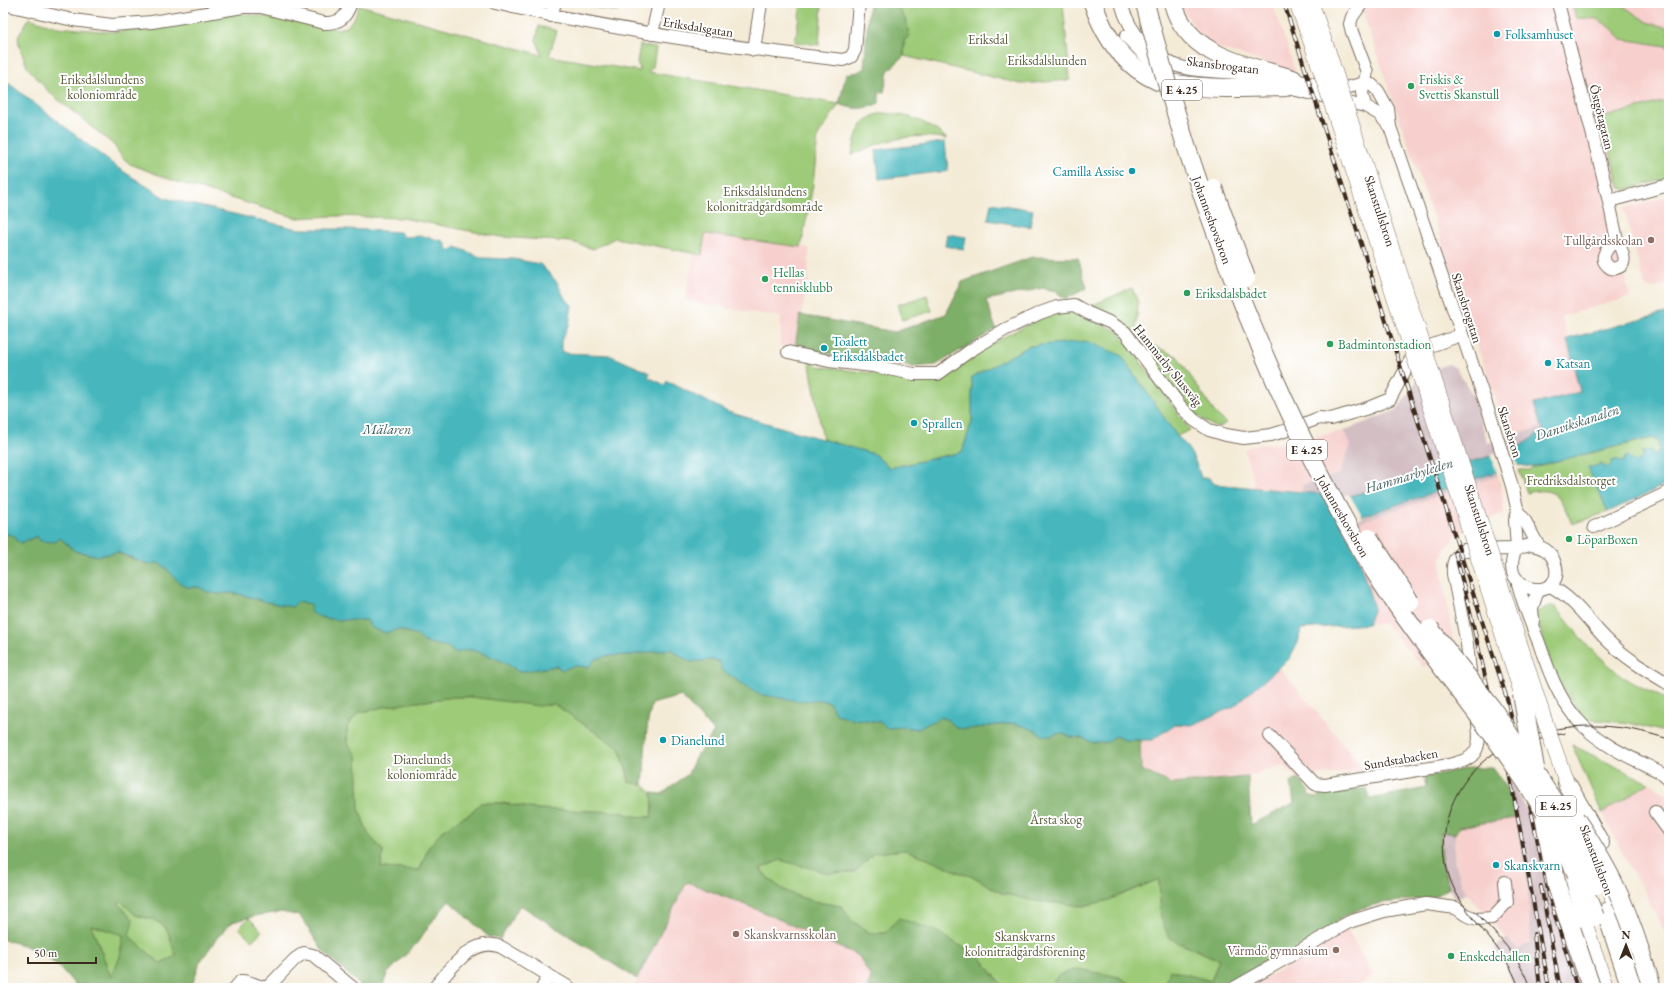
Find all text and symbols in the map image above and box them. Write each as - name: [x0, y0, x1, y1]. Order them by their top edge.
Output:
- street label: Eriksdalsgatan: [661, 13, 735, 41]
- place label: Folksamhuset: [1505, 26, 1573, 43]
- marker: Folksamhuset: [1492, 29, 1502, 39]
- park label: Eriksdal: [968, 31, 1008, 48]
- park label: Eriksdalslunden: [1007, 52, 1087, 69]
- street label: Skansbrogatan: [1186, 52, 1260, 78]
- park label: Eriksdalslundens koloniområde: [60, 71, 144, 103]
- place label: Friskis & Svettis Skanstull: [1419, 71, 1499, 103]
- road number: E 4.25: [1162, 80, 1202, 100]
- marker: Friskis & Svettis Skanstull: [1406, 81, 1416, 91]
- street label: Östgötagatan: [1586, 83, 1618, 151]
- place label: Camilla Assise: [1052, 163, 1124, 180]
- marker: Camilla Assise: [1127, 166, 1137, 176]
- street label: Johanneshovsbron: [1188, 173, 1236, 267]
- street label: Skanstullsbron: [1360, 173, 1400, 249]
- park label: Eriksdalslundens koloniträdgårdsområde: [707, 183, 823, 215]
- place label: Tullgårdsskolan: [1564, 232, 1643, 249]
- marker: Tullgårdsskolan: [1646, 235, 1656, 245]
- place label: Hellas tennisklubb: [773, 264, 833, 296]
- street label: Skansbrogatan: [1448, 271, 1486, 345]
- marker: Hellas tennisklubb: [760, 274, 770, 284]
- place label: Eriksdalsbadet: [1195, 285, 1267, 302]
- marker: Eriksdalsbadet: [1182, 288, 1192, 298]
- street label: Hammarby Slussväg: [1130, 320, 1207, 410]
- place label: Toalett Eriksdalsbadet: [832, 333, 904, 365]
- place label: Badmintonstadion: [1338, 336, 1432, 353]
- marker: Badmintonstadion: [1325, 339, 1335, 349]
- marker: Toalett Eriksdalsbadet: [819, 343, 829, 353]
- place label: Katsan: [1556, 355, 1591, 372]
- marker: Katsan: [1543, 358, 1553, 368]
- water label: Danvikskanalen: [1532, 400, 1621, 444]
- street label: Skansbron: [1494, 404, 1526, 460]
- place label: Sprallen: [922, 415, 963, 432]
- marker: Sprallen: [909, 418, 919, 428]
- water label: Mälaren: [362, 420, 411, 438]
- road number: E 4.25: [1287, 440, 1327, 460]
- water label: Hammarbyleden: [1362, 453, 1455, 497]
- street label: Johanneshovsbron: [1312, 471, 1374, 561]
- park label: Fredriksdalstorget: [1526, 472, 1616, 489]
- street label: Skanstullsbron: [1460, 482, 1500, 558]
- place label: LöparBoxen: [1577, 531, 1638, 548]
- marker: LöparBoxen: [1564, 534, 1574, 544]
- place label: Dianelund: [671, 732, 725, 749]
- marker: Dianelund: [658, 735, 668, 745]
- street label: Sundstabacken: [1363, 744, 1439, 774]
- park label: Dianelunds koloniområde: [387, 751, 457, 783]
- road number: E 4.25: [1536, 796, 1576, 816]
- park label: Årsta skog: [1029, 811, 1082, 828]
- street label: Skanstullsbron: [1576, 822, 1618, 898]
- place label: Skanskvarn: [1504, 857, 1561, 874]
- marker: Skanskvarn: [1491, 860, 1501, 870]
- north arrow: [1606, 925, 1646, 965]
- place label: Skanskvarnsskolan: [744, 926, 836, 943]
- park label: Skanskvarns koloniträdgårdsförening: [965, 928, 1085, 960]
- text: N: [1622, 928, 1631, 942]
- marker: Skanskvarnsskolan: [731, 929, 741, 939]
- scale bar: [28, 939, 96, 965]
- place label: Värmdö gymnasium: [1227, 942, 1328, 959]
- text: 50 m: [34, 945, 58, 961]
- marker: Värmdö gymnasium: [1331, 945, 1341, 955]
- place label: Enskedehallen: [1459, 948, 1530, 965]
- marker: Enskedehallen: [1446, 951, 1456, 961]

